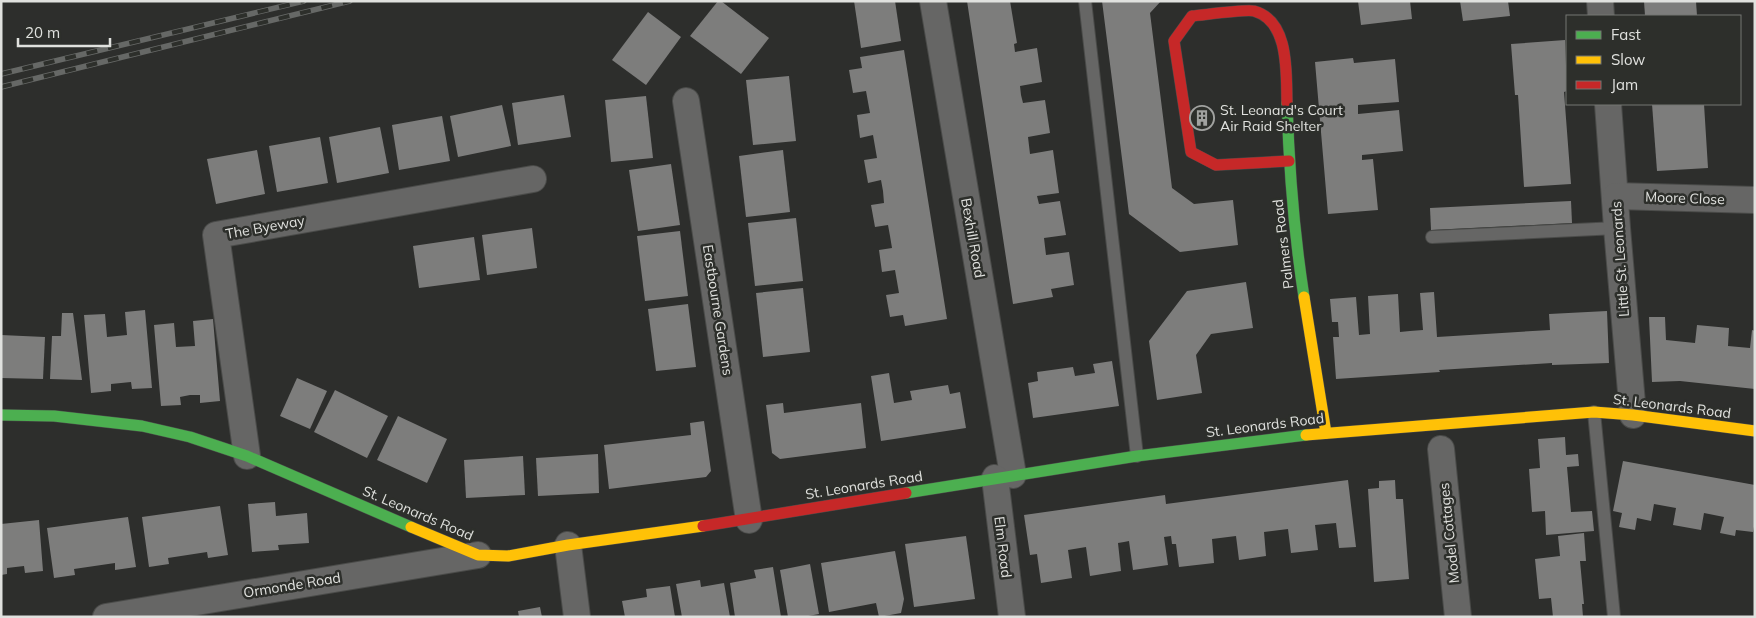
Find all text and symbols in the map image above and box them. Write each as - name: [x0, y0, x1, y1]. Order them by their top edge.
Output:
- scale bar: [18, 15, 110, 47]
- legend: [1566, 15, 1741, 105]
- text: 20 m: [25, 23, 60, 42]
- text: Fast: [1611, 25, 1641, 44]
- text: Slow: [1611, 50, 1645, 69]
- text: Jam: [1611, 75, 1638, 94]
- place label: St. Leonard's Court Air Raid Shelter: [1220, 101, 1343, 135]
- building icon: St. Leonard's Court Air Raid Shelter: [1189, 105, 1215, 131]
- street label: Moore Close: [1645, 188, 1725, 208]
- street label: Bexhill Road: [957, 197, 989, 279]
- street label: Palmers Road: [1269, 198, 1297, 290]
- street label: Little St. Leonards: [1607, 201, 1633, 317]
- street label: The Byeway: [224, 211, 307, 243]
- street label: Eastbourne Gardens: [699, 243, 737, 377]
- street label: St. Leonards Road: [1612, 390, 1732, 422]
- street label: St. Leonards Road: [1205, 409, 1325, 441]
- street label: St. Leonards Road: [804, 467, 924, 503]
- street label: St. Leonards Road: [360, 482, 476, 544]
- street label: Model Cottages: [1435, 482, 1463, 584]
- street label: Elm Road: [990, 515, 1016, 579]
- street label: Ormonde Road: [242, 568, 342, 602]

